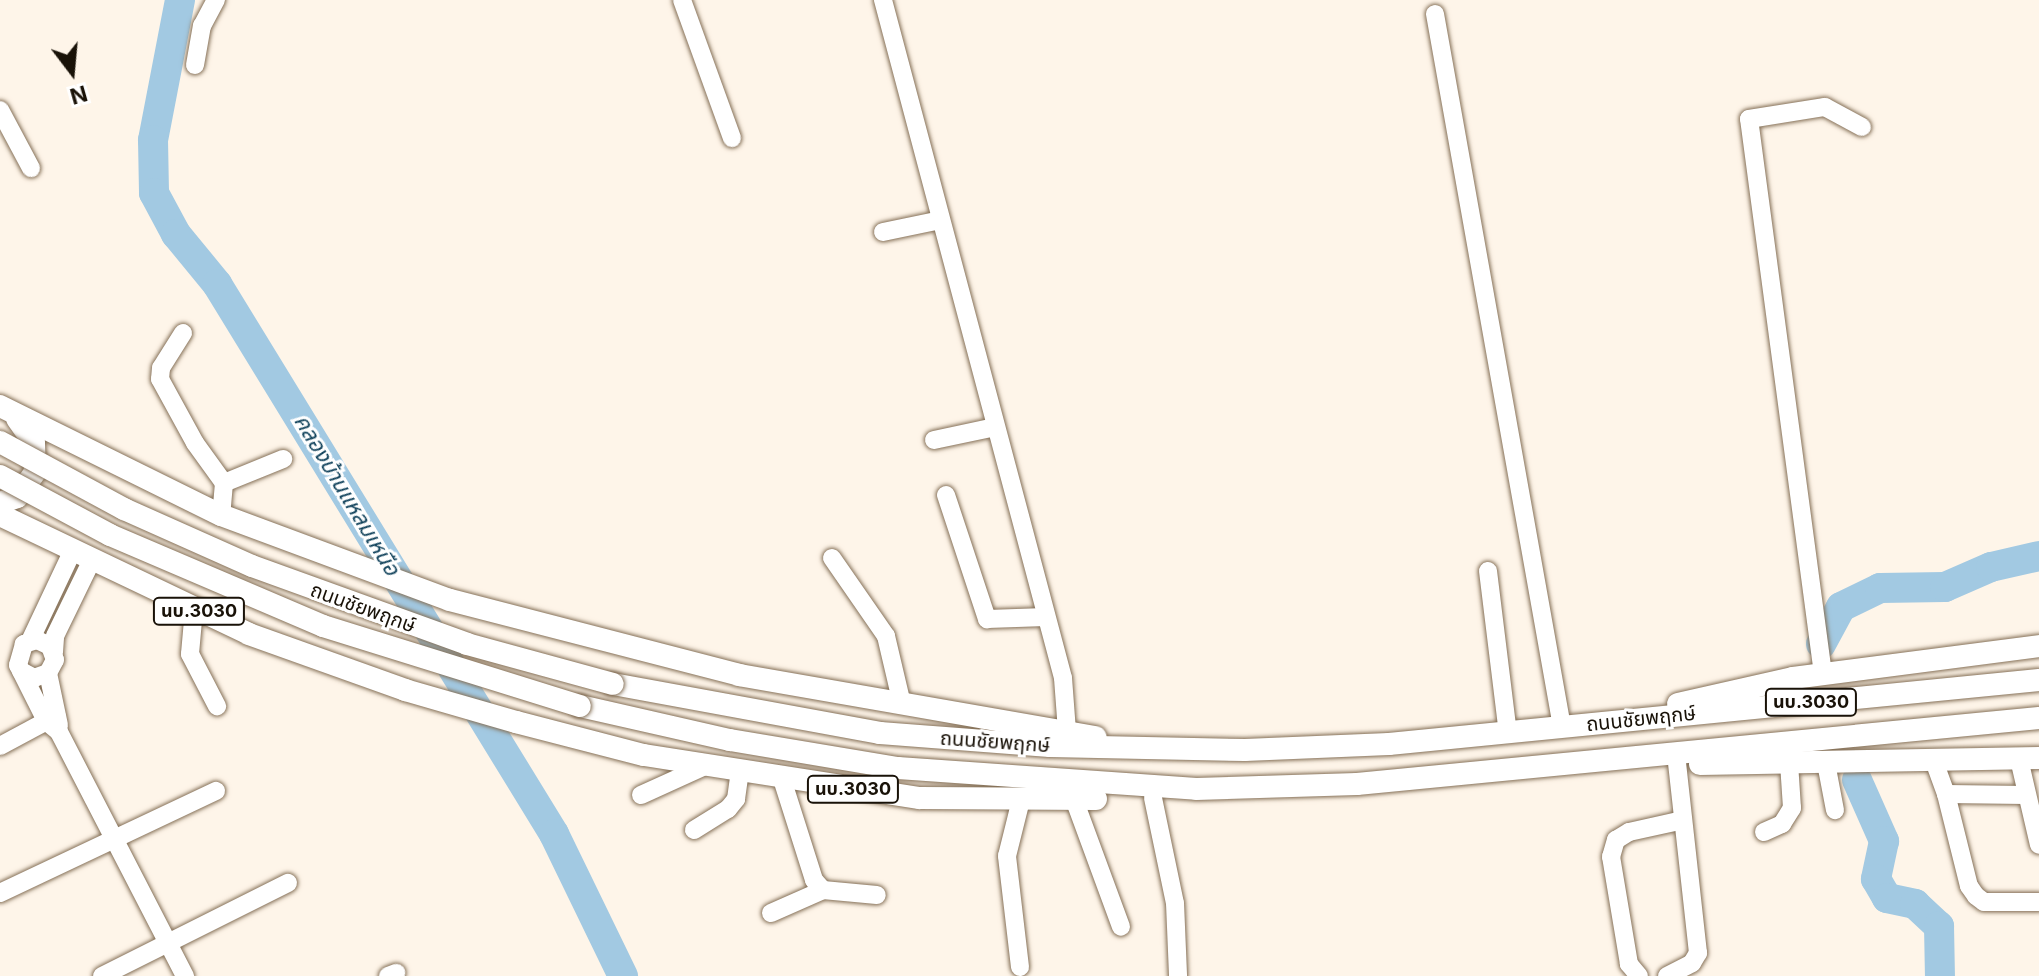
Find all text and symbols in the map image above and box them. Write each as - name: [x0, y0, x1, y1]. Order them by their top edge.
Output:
- north arrow: [32, 32, 112, 112]
- text: N: [67, 80, 90, 110]
- water label: คลองบ้านแหลมเหนือ: [289, 410, 405, 580]
- street label: ถนนชัยพฤกษ์: [307, 578, 419, 638]
- road number: นบ.3030: [151, 597, 247, 625]
- road number: นบ.3030: [1763, 688, 1859, 716]
- street label: ถนนชัยพฤกษ์: [1585, 701, 1697, 737]
- street label: ถนนชัยพฤกษ์: [939, 726, 1051, 758]
- road number: นบ.3030: [805, 775, 901, 803]

